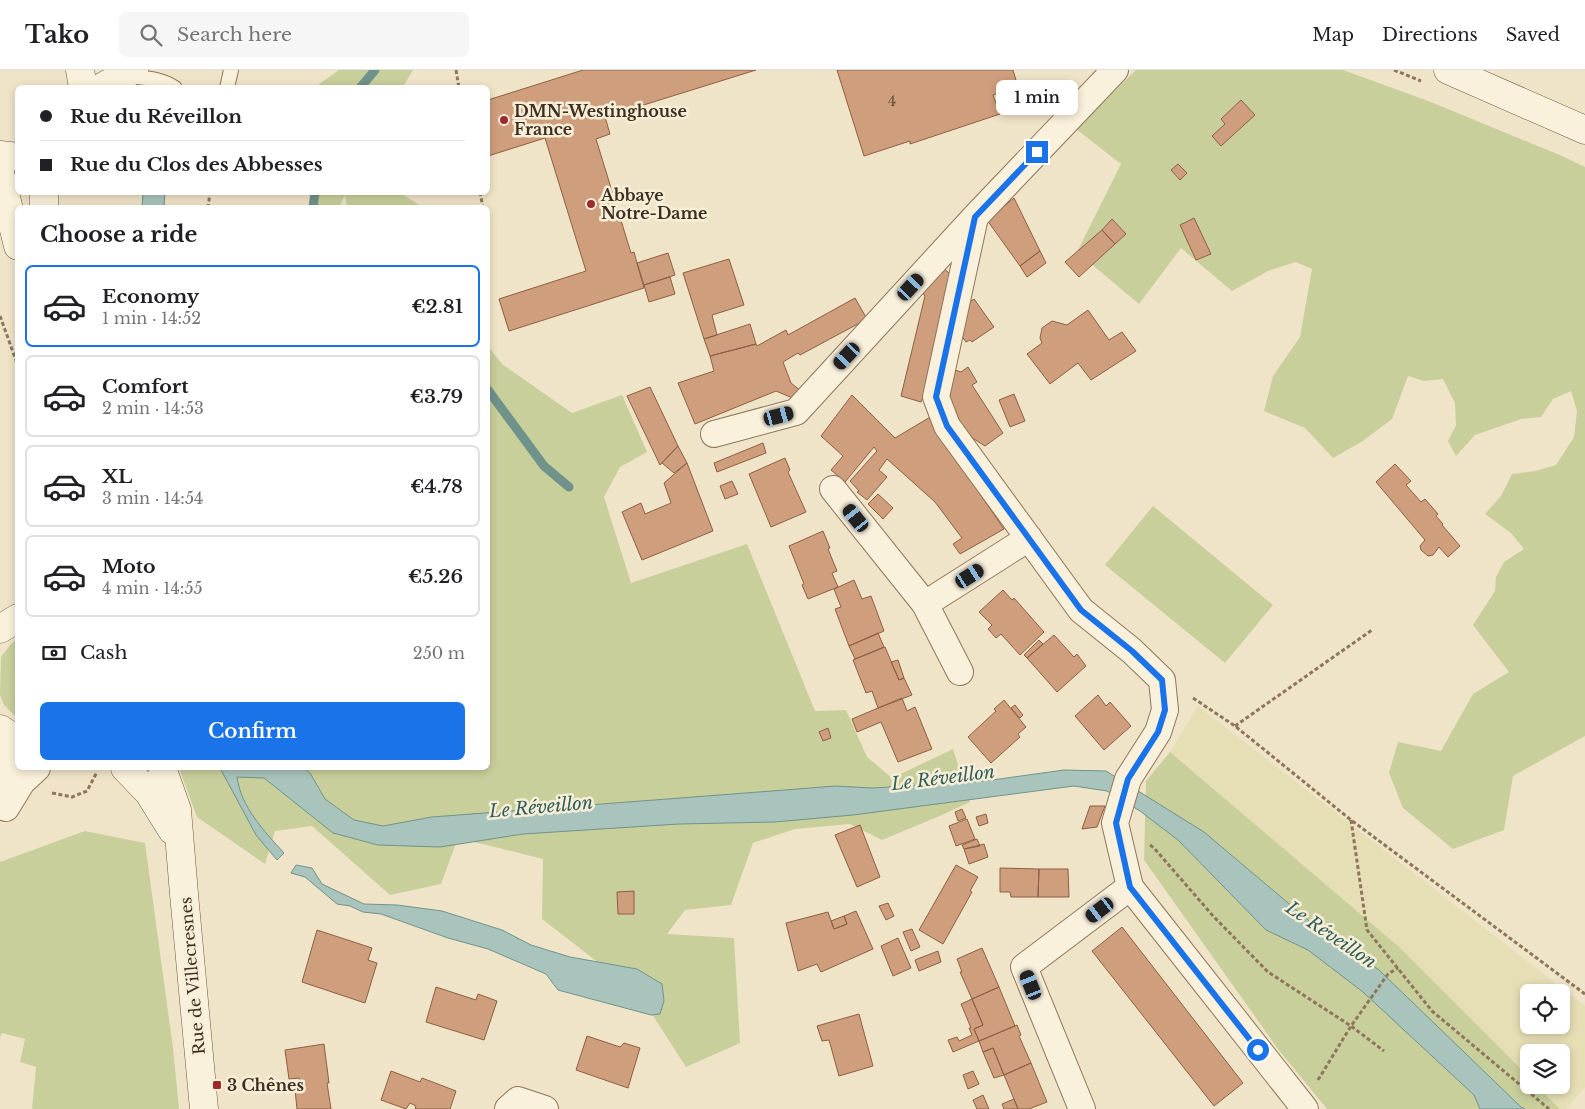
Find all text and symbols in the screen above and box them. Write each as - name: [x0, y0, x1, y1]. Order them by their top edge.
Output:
- search box: [119, 12, 469, 57]
- text: Tako: [25, 20, 89, 49]
- icon: search: [137, 21, 165, 49]
- text: Search here: [177, 23, 292, 46]
- text: Map: [1312, 24, 1354, 46]
- text: Directions: [1382, 24, 1478, 46]
- text: Saved: [1506, 24, 1560, 46]
- callout: 1 min: [996, 79, 1078, 114]
- text: 1 min: [1014, 87, 1060, 107]
- house number: 4: [888, 92, 896, 110]
- place label: DMN-Westinghouse France: [514, 101, 687, 139]
- text: Rue du Réveillon: [70, 105, 242, 128]
- marker: DMN-Westinghouse France: [498, 114, 510, 126]
- route end: [1026, 141, 1048, 163]
- text: Rue du Clos des Abbesses: [70, 153, 323, 176]
- place label: Abbaye Notre-Dame: [600, 185, 707, 223]
- marker: Abbaye Notre-Dame: [585, 198, 597, 210]
- text: Choose a ride: [40, 221, 197, 248]
- car: [895, 271, 926, 303]
- icon: car: [42, 284, 87, 329]
- text: Economy: [102, 285, 199, 308]
- text: €2.81: [411, 295, 463, 318]
- text: 1 min · 14:52: [102, 308, 201, 328]
- car: [831, 340, 862, 372]
- icon: car: [42, 374, 87, 419]
- text: Comfort: [102, 375, 189, 398]
- text: €3.79: [410, 385, 463, 408]
- text: 2 min · 14:53: [102, 398, 204, 418]
- car: [762, 405, 795, 427]
- icon: car: [42, 464, 87, 509]
- text: XL: [102, 465, 132, 488]
- text: €4.78: [410, 475, 463, 498]
- text: 3 min · 14:54: [102, 488, 203, 508]
- car: [840, 502, 871, 534]
- icon: car: [42, 554, 87, 599]
- text: Moto: [102, 555, 156, 578]
- car: [953, 562, 986, 590]
- text: €5.26: [408, 565, 463, 588]
- text: 4 min · 14:55: [102, 578, 203, 598]
- icon: cash: [40, 639, 68, 667]
- text: Cash: [80, 641, 127, 664]
- text: 250 m: [413, 643, 465, 663]
- button: Confirm: [40, 702, 465, 760]
- water label: Le Réveillon: [889, 761, 996, 795]
- water label: Le Réveillon: [487, 791, 594, 823]
- car: [1083, 895, 1116, 925]
- street label: Rue de Villecresnes: [175, 896, 209, 1056]
- water label: Le Réveillon: [1281, 896, 1380, 973]
- car: [1018, 968, 1043, 1002]
- map controls: [1520, 984, 1570, 1094]
- button: locate: [1520, 984, 1570, 1034]
- route start: [1247, 1039, 1269, 1061]
- button: layers: [1520, 1044, 1570, 1094]
- place label: 3 Chênes: [227, 1075, 304, 1095]
- marker: 3 Chênes: [211, 1079, 223, 1091]

